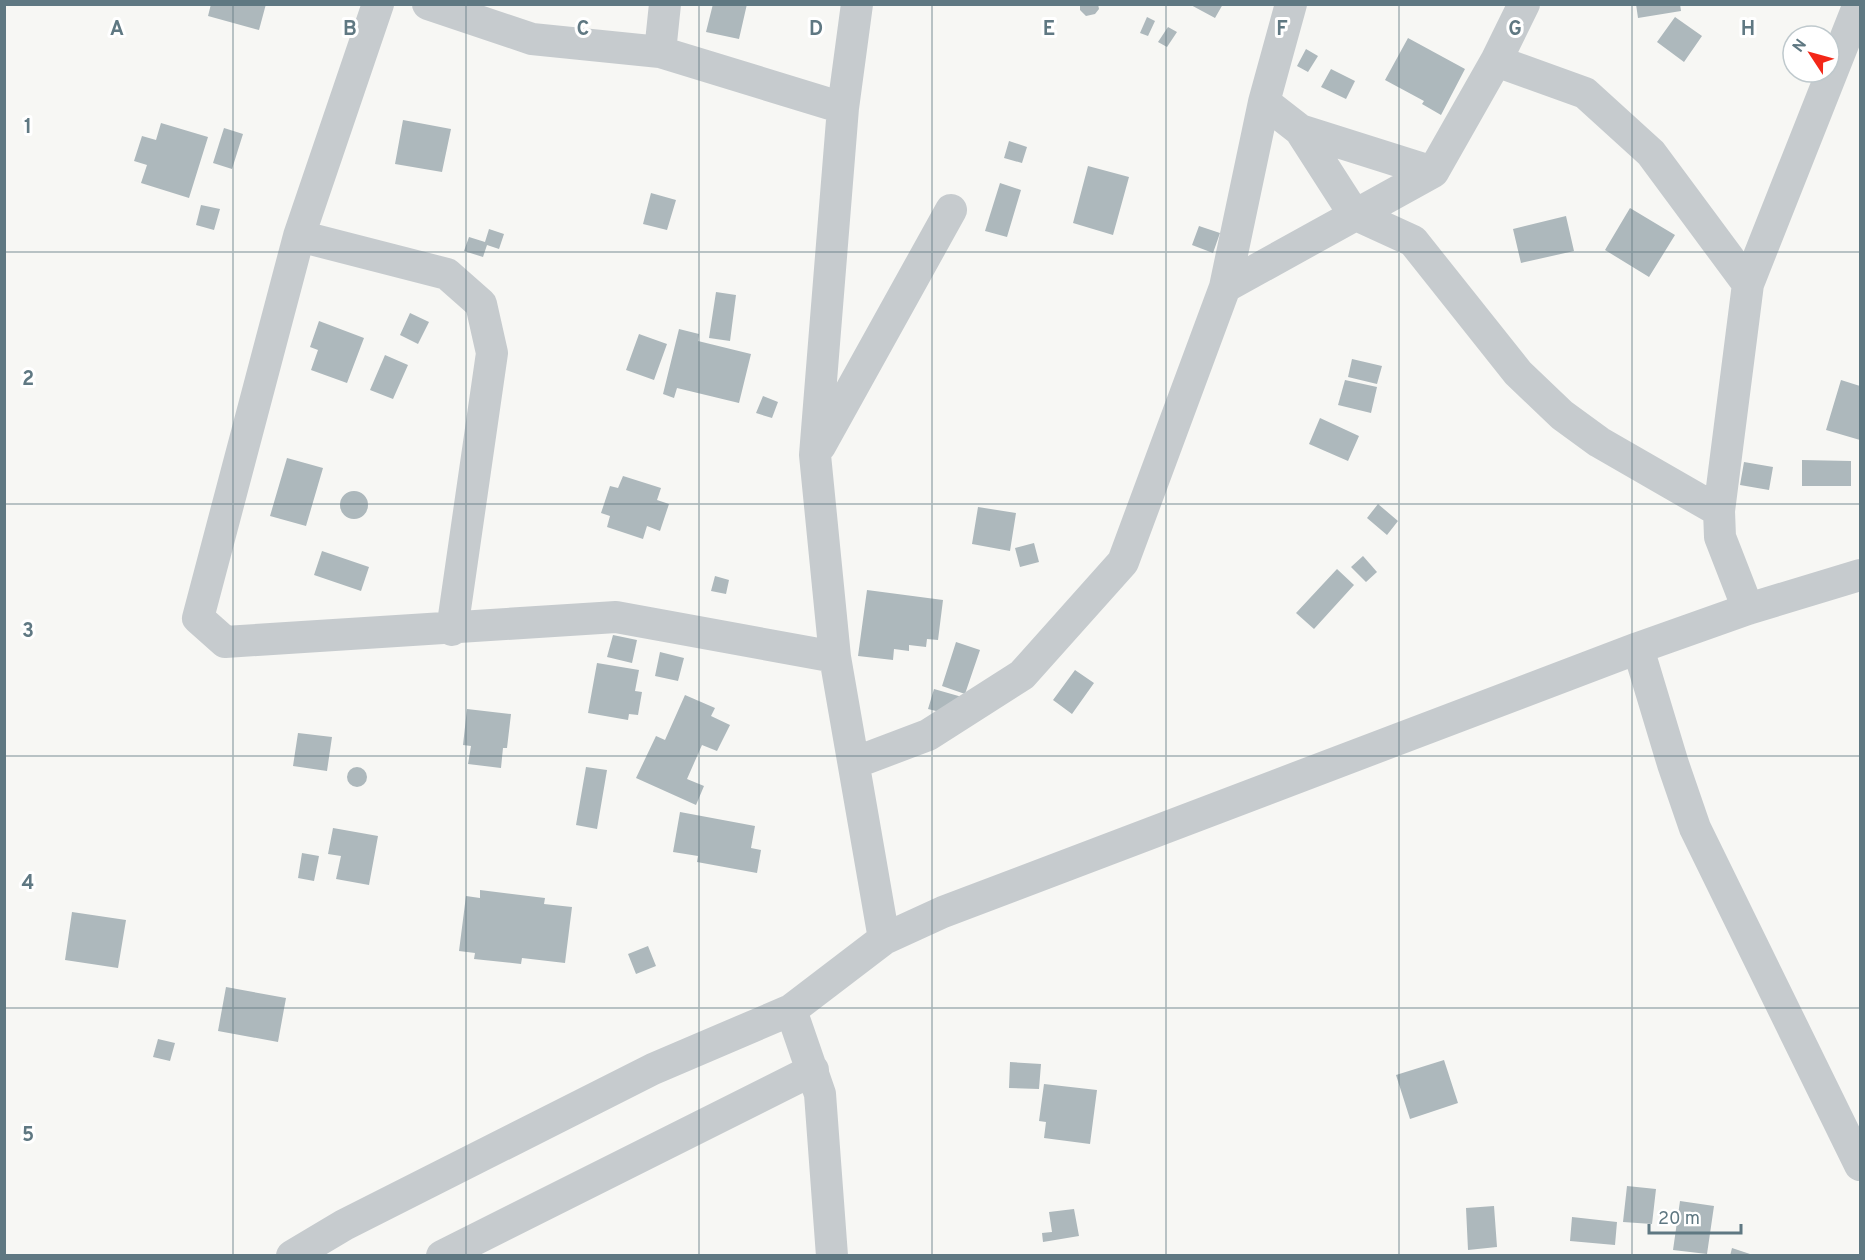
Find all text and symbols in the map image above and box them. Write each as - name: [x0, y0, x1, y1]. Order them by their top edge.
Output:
- text: A: [110, 17, 124, 43]
- text: B: [343, 17, 357, 43]
- text: C: [577, 17, 589, 43]
- text: D: [809, 17, 823, 43]
- text: E: [1043, 17, 1055, 43]
- text: F: [1276, 17, 1288, 43]
- text: G: [1508, 17, 1522, 43]
- text: H: [1741, 17, 1755, 43]
- north arrow: [1781, 24, 1841, 84]
- text: N: [1789, 36, 1812, 57]
- text: 1: [24, 115, 32, 141]
- text: 2: [22, 367, 34, 393]
- text: 3: [22, 619, 34, 645]
- text: 4: [22, 871, 34, 897]
- text: 5: [22, 1123, 34, 1149]
- scale bar: [1649, 1197, 1740, 1235]
- text: 20 m: [1658, 1208, 1700, 1231]

